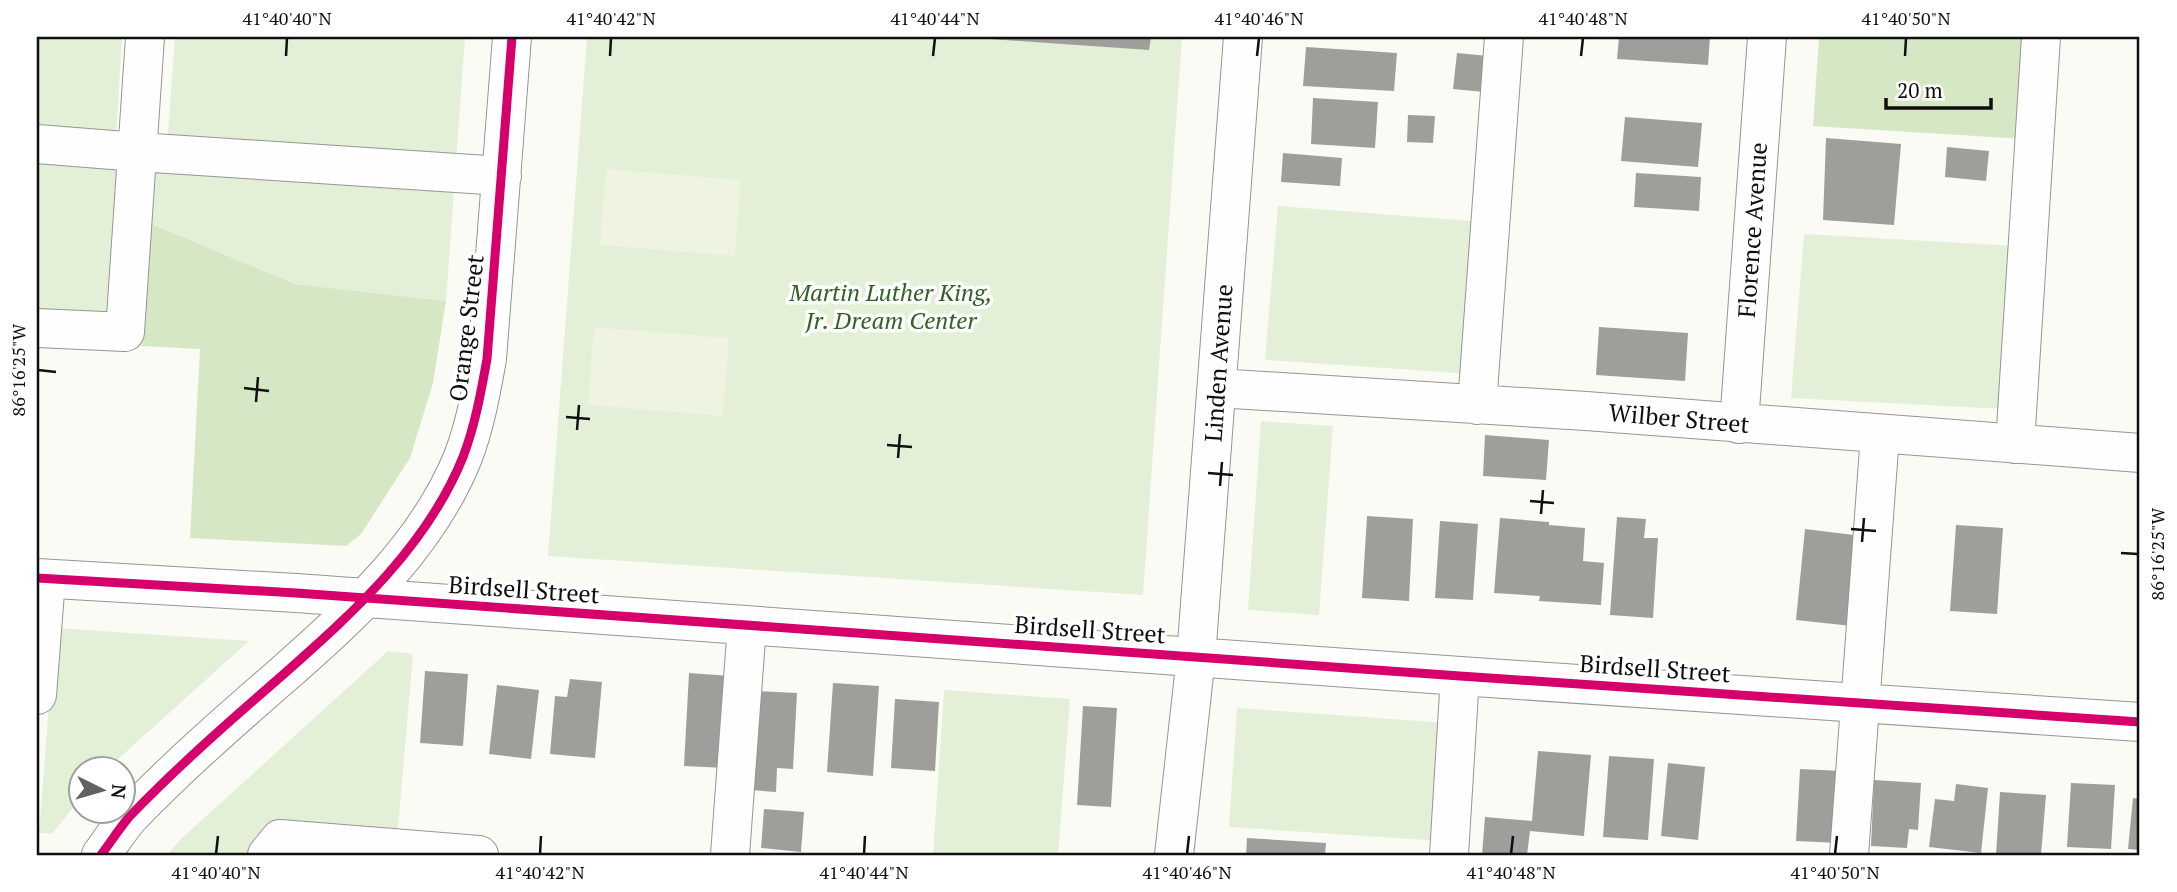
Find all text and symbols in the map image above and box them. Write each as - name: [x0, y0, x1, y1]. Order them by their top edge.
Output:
- text: 41°40'40"N: [242, 6, 332, 30]
- text: 41°40'42"N: [566, 6, 656, 30]
- text: 41°40'44"N: [890, 6, 980, 30]
- text: 41°40'46"N: [1214, 6, 1304, 30]
- text: 41°40'48"N: [1538, 6, 1628, 30]
- text: 41°40'50"N: [1861, 6, 1951, 30]
- scale bar: [1886, 66, 1992, 110]
- text: 20 m: [1897, 76, 1943, 104]
- street label: Florence Avenue: [1730, 141, 1774, 319]
- street label: Orange Street: [441, 252, 491, 403]
- park label: Martin Luther King, Jr. Dream Center: [788, 276, 993, 336]
- street label: Linden Avenue: [1197, 283, 1239, 443]
- text: 86°16'25"W: [6, 323, 30, 416]
- street label: Wilber Street: [1607, 396, 1751, 440]
- text: 86°16'25"W: [2145, 507, 2169, 600]
- street label: Birdsell Street: [447, 568, 601, 610]
- street label: Birdsell Street: [1013, 608, 1167, 650]
- street label: Birdsell Street: [1578, 647, 1732, 689]
- north arrow: [66, 756, 136, 826]
- text: N: [106, 783, 133, 800]
- text: 41°40'40"N: [171, 860, 261, 884]
- text: 41°40'42"N: [495, 860, 585, 884]
- text: 41°40'44"N: [819, 860, 909, 884]
- text: 41°40'46"N: [1142, 860, 1232, 884]
- text: 41°40'48"N: [1466, 860, 1556, 884]
- text: 41°40'50"N: [1790, 860, 1880, 884]

